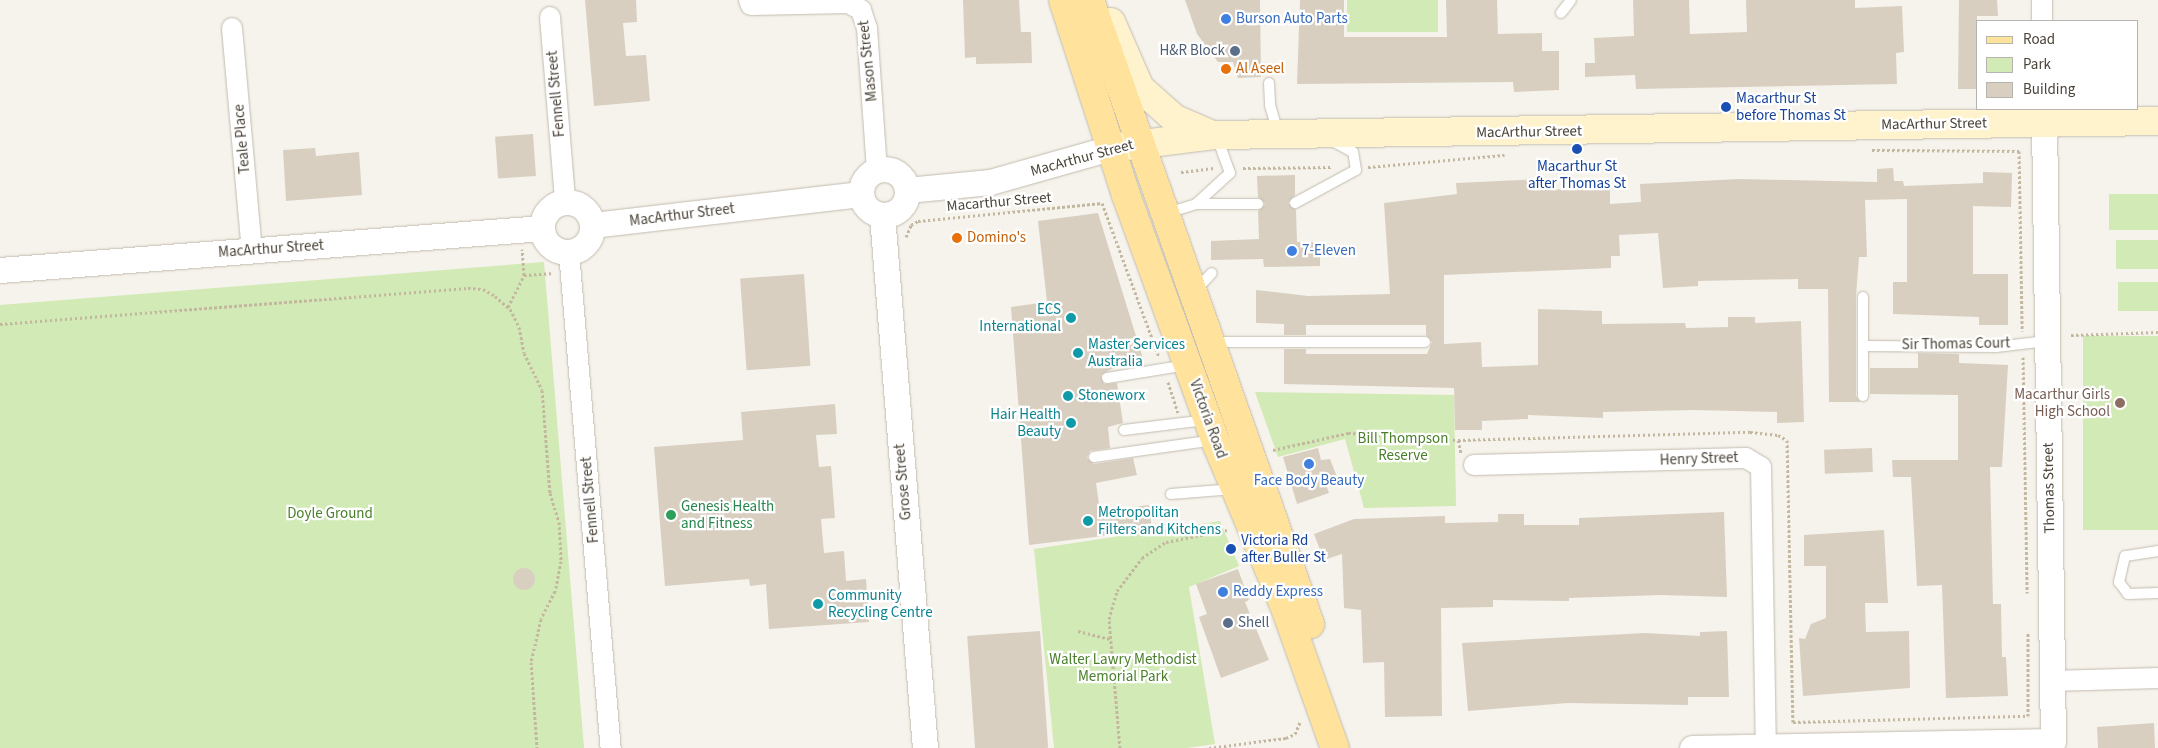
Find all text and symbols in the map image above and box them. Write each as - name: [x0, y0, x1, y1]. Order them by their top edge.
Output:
- place label: Burson Auto Parts: [1236, 10, 1348, 28]
- marker: Burson Auto Parts: [1220, 13, 1232, 25]
- street label: Mason Street: [855, 19, 881, 103]
- legend: [1976, 20, 2138, 110]
- text: Road: [2023, 29, 2055, 50]
- place label: H&R Block: [1160, 42, 1225, 60]
- marker: H&R Block: [1229, 45, 1241, 57]
- street label: Fennell Street: [543, 50, 569, 138]
- text: Park: [2023, 54, 2051, 75]
- place label: Al Aseel: [1236, 60, 1284, 78]
- marker: Al Aseel: [1220, 63, 1232, 75]
- text: Building: [2023, 79, 2075, 100]
- place label: Macarthur St before Thomas St: [1736, 89, 1846, 124]
- marker: Macarthur St before Thomas St: [1720, 101, 1732, 113]
- street label: Teale Place: [230, 103, 254, 175]
- street label: MacArthur Street: [1881, 114, 1987, 134]
- street label: MacArthur Street: [1476, 122, 1582, 142]
- street label: MacArthur Street: [1029, 136, 1135, 180]
- marker: Macarthur St after Thomas St: [1571, 143, 1583, 155]
- place label: Macarthur St after Thomas St: [1528, 157, 1626, 192]
- street label: Macarthur Street: [946, 188, 1052, 216]
- street label: MacArthur Street: [628, 200, 736, 230]
- place label: Domino's: [967, 229, 1026, 247]
- marker: Domino's: [951, 232, 963, 244]
- street label: MacArthur Street: [218, 236, 324, 262]
- place label: 7-Eleven: [1302, 242, 1356, 260]
- marker: 7-Eleven: [1286, 245, 1298, 257]
- place label: ECS International: [979, 300, 1061, 335]
- marker: ECS International: [1065, 312, 1077, 324]
- street label: Sir Thomas Court: [1902, 334, 2010, 354]
- place label: Master Services Australia: [1088, 335, 1185, 370]
- marker: Master Services Australia: [1072, 347, 1084, 359]
- street label: Victoria Road: [1185, 377, 1231, 461]
- place label: Macarthur Girls High School: [2014, 385, 2110, 420]
- place label: Stoneworx: [1078, 387, 1145, 405]
- marker: Stoneworx: [1062, 390, 1074, 402]
- marker: Macarthur Girls High School: [2114, 397, 2126, 409]
- place label: Hair Health Beauty: [990, 405, 1061, 440]
- marker: Hair Health Beauty: [1065, 417, 1077, 429]
- park label: Bill Thompson Reserve: [1358, 429, 1448, 464]
- street label: Thomas Street: [2039, 442, 2059, 534]
- street label: Grose Street: [891, 443, 915, 521]
- street label: Henry Street: [1659, 449, 1739, 469]
- street label: Fennell Street: [577, 456, 603, 544]
- marker: Face Body Beauty: [1303, 458, 1315, 470]
- place label: Face Body Beauty: [1254, 472, 1364, 490]
- place label: Genesis Health and Fitness: [681, 497, 774, 532]
- place label: Metropolitan Filters and Kitchens: [1098, 503, 1221, 538]
- park label: Doyle Ground: [287, 505, 373, 523]
- marker: Genesis Health and Fitness: [665, 509, 677, 521]
- marker: Metropolitan Filters and Kitchens: [1082, 515, 1094, 527]
- place label: Victoria Rd after Buller St: [1241, 531, 1326, 566]
- marker: Victoria Rd after Buller St: [1225, 543, 1237, 555]
- place label: Reddy Express: [1233, 583, 1323, 601]
- place label: Community Recycling Centre: [828, 586, 933, 621]
- marker: Reddy Express: [1217, 586, 1229, 598]
- marker: Community Recycling Centre: [812, 598, 824, 610]
- place label: Shell: [1238, 614, 1269, 632]
- marker: Shell: [1222, 617, 1234, 629]
- park label: Walter Lawry Methodist Memorial Park: [1049, 650, 1197, 685]

